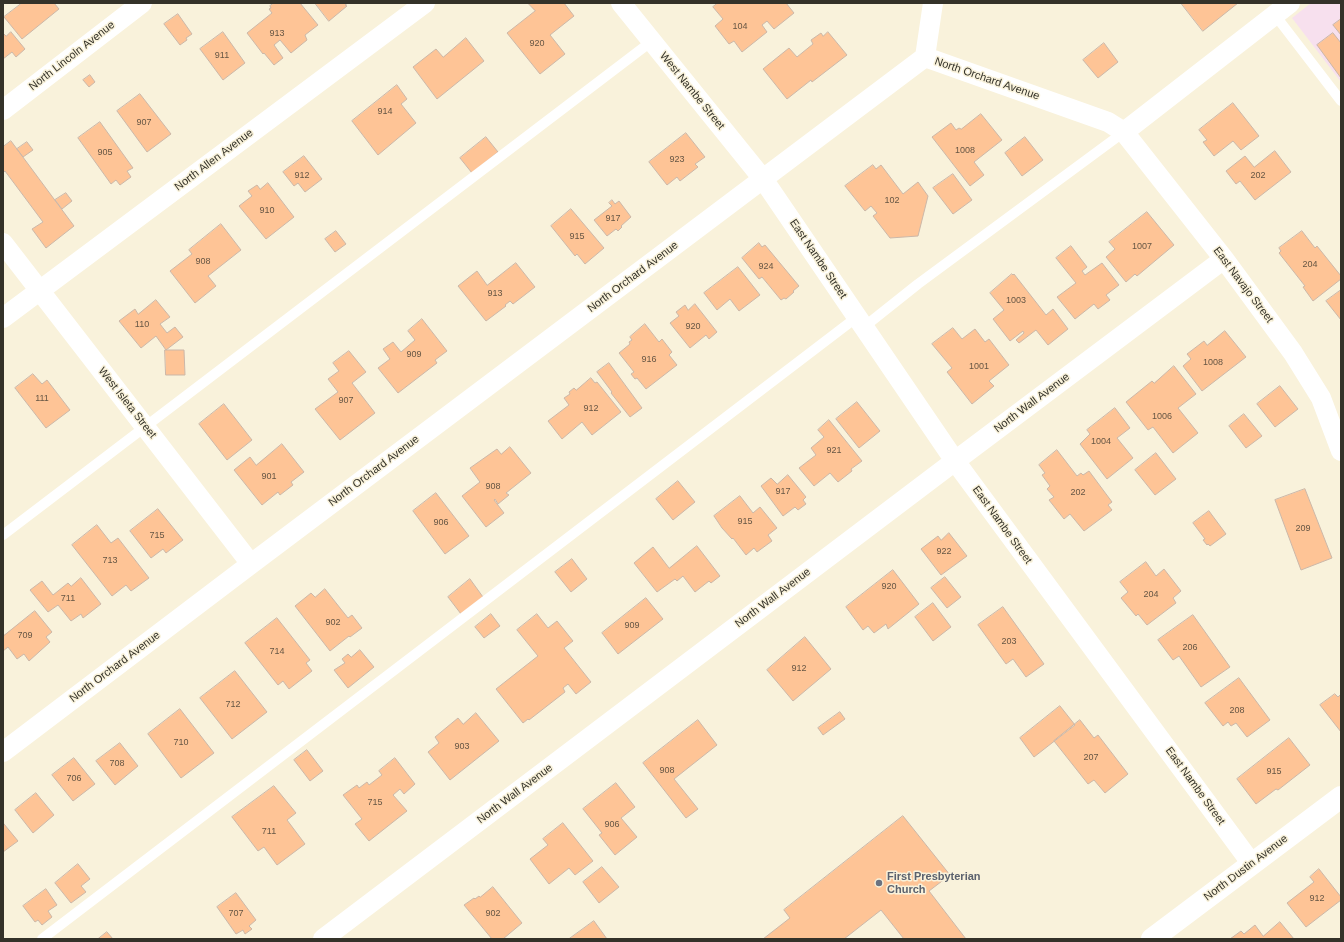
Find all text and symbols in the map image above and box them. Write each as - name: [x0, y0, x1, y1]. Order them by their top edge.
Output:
- street label: North Lincoln Avenue: [27, 18, 117, 94]
- house number: 104: [732, 22, 748, 32]
- house number: 913: [269, 29, 285, 39]
- house number: 920: [529, 39, 545, 49]
- street label: West Nambe Street: [657, 50, 727, 132]
- house number: 911: [215, 51, 229, 61]
- street label: North Orchard Avenue: [933, 55, 1041, 103]
- house number: 914: [377, 107, 393, 117]
- house number: 907: [136, 118, 152, 128]
- street label: North Allen Avenue: [172, 126, 256, 194]
- house number: 1008: [955, 146, 975, 156]
- house number: 905: [97, 148, 113, 158]
- house number: 923: [669, 155, 685, 165]
- house number: 912: [294, 171, 310, 181]
- house number: 202: [1250, 171, 1266, 181]
- house number: 102: [884, 196, 900, 206]
- house number: 910: [259, 206, 275, 216]
- house number: 917: [605, 214, 621, 224]
- street label: East Nambe Street: [787, 217, 849, 301]
- house number: 915: [569, 232, 585, 242]
- street label: North Orchard Avenue: [585, 239, 681, 315]
- house number: 1007: [1132, 242, 1152, 252]
- street label: East Navajo Street: [1210, 244, 1276, 326]
- house number: 908: [195, 257, 211, 267]
- house number: 204: [1302, 260, 1318, 270]
- house number: 924: [758, 262, 774, 272]
- house number: 913: [487, 289, 503, 299]
- house number: 1003: [1006, 296, 1026, 306]
- house number: 110: [135, 320, 149, 330]
- house number: 920: [685, 322, 701, 332]
- house number: 909: [406, 350, 422, 360]
- house number: 916: [641, 355, 657, 365]
- house number: 1008: [1203, 358, 1223, 368]
- house number: 1001: [969, 362, 989, 372]
- street label: West Isleta Street: [95, 365, 159, 441]
- street label: North Wall Avenue: [992, 370, 1072, 436]
- house number: 111: [35, 394, 49, 404]
- house number: 907: [338, 396, 354, 406]
- house number: 912: [583, 404, 599, 414]
- house number: 1006: [1152, 412, 1172, 422]
- street label: North Orchard Avenue: [326, 433, 422, 509]
- house number: 1004: [1091, 437, 1111, 447]
- house number: 921: [826, 446, 842, 456]
- house number: 901: [261, 472, 277, 482]
- house number: 908: [485, 482, 501, 492]
- street label: East Nambe Street: [969, 484, 1035, 566]
- house number: 917: [775, 487, 791, 497]
- house number: 202: [1070, 488, 1086, 498]
- house number: 915: [737, 517, 753, 527]
- house number: 906: [433, 518, 449, 528]
- house number: 209: [1295, 524, 1311, 534]
- house number: 715: [149, 531, 165, 541]
- house number: 922: [936, 547, 952, 557]
- house number: 713: [102, 556, 118, 566]
- street label: North Wall Avenue: [733, 565, 813, 631]
- house number: 920: [881, 582, 897, 592]
- house number: 204: [1143, 590, 1159, 600]
- house number: 711: [61, 594, 75, 604]
- house number: 902: [325, 618, 341, 628]
- house number: 909: [624, 621, 640, 631]
- street label: North Orchard Avenue: [67, 629, 163, 705]
- house number: 709: [17, 631, 33, 641]
- house number: 203: [1001, 637, 1017, 647]
- house number: 206: [1182, 643, 1198, 653]
- house number: 714: [269, 647, 285, 657]
- house number: 912: [791, 664, 807, 674]
- house number: 712: [225, 700, 241, 710]
- house number: 208: [1229, 706, 1245, 716]
- house number: 710: [173, 738, 189, 748]
- house number: 903: [454, 742, 470, 752]
- street label: East Nambe Street: [1162, 745, 1228, 827]
- house number: 207: [1083, 753, 1099, 763]
- house number: 708: [109, 759, 125, 769]
- street label: North Wall Avenue: [475, 761, 555, 827]
- house number: 908: [659, 766, 675, 776]
- house number: 915: [1266, 767, 1282, 777]
- house number: 706: [66, 774, 82, 784]
- house number: 715: [367, 798, 383, 808]
- house number: 906: [604, 820, 620, 830]
- house number: 711: [262, 827, 276, 837]
- street label: North Dustin Avenue: [1202, 832, 1290, 904]
- place label: First Presbyterian Church: [887, 870, 981, 896]
- marker: First Presbyterian Church: [874, 878, 884, 888]
- house number: 912: [1309, 894, 1325, 904]
- house number: 707: [228, 909, 244, 919]
- house number: 902: [485, 909, 501, 919]

